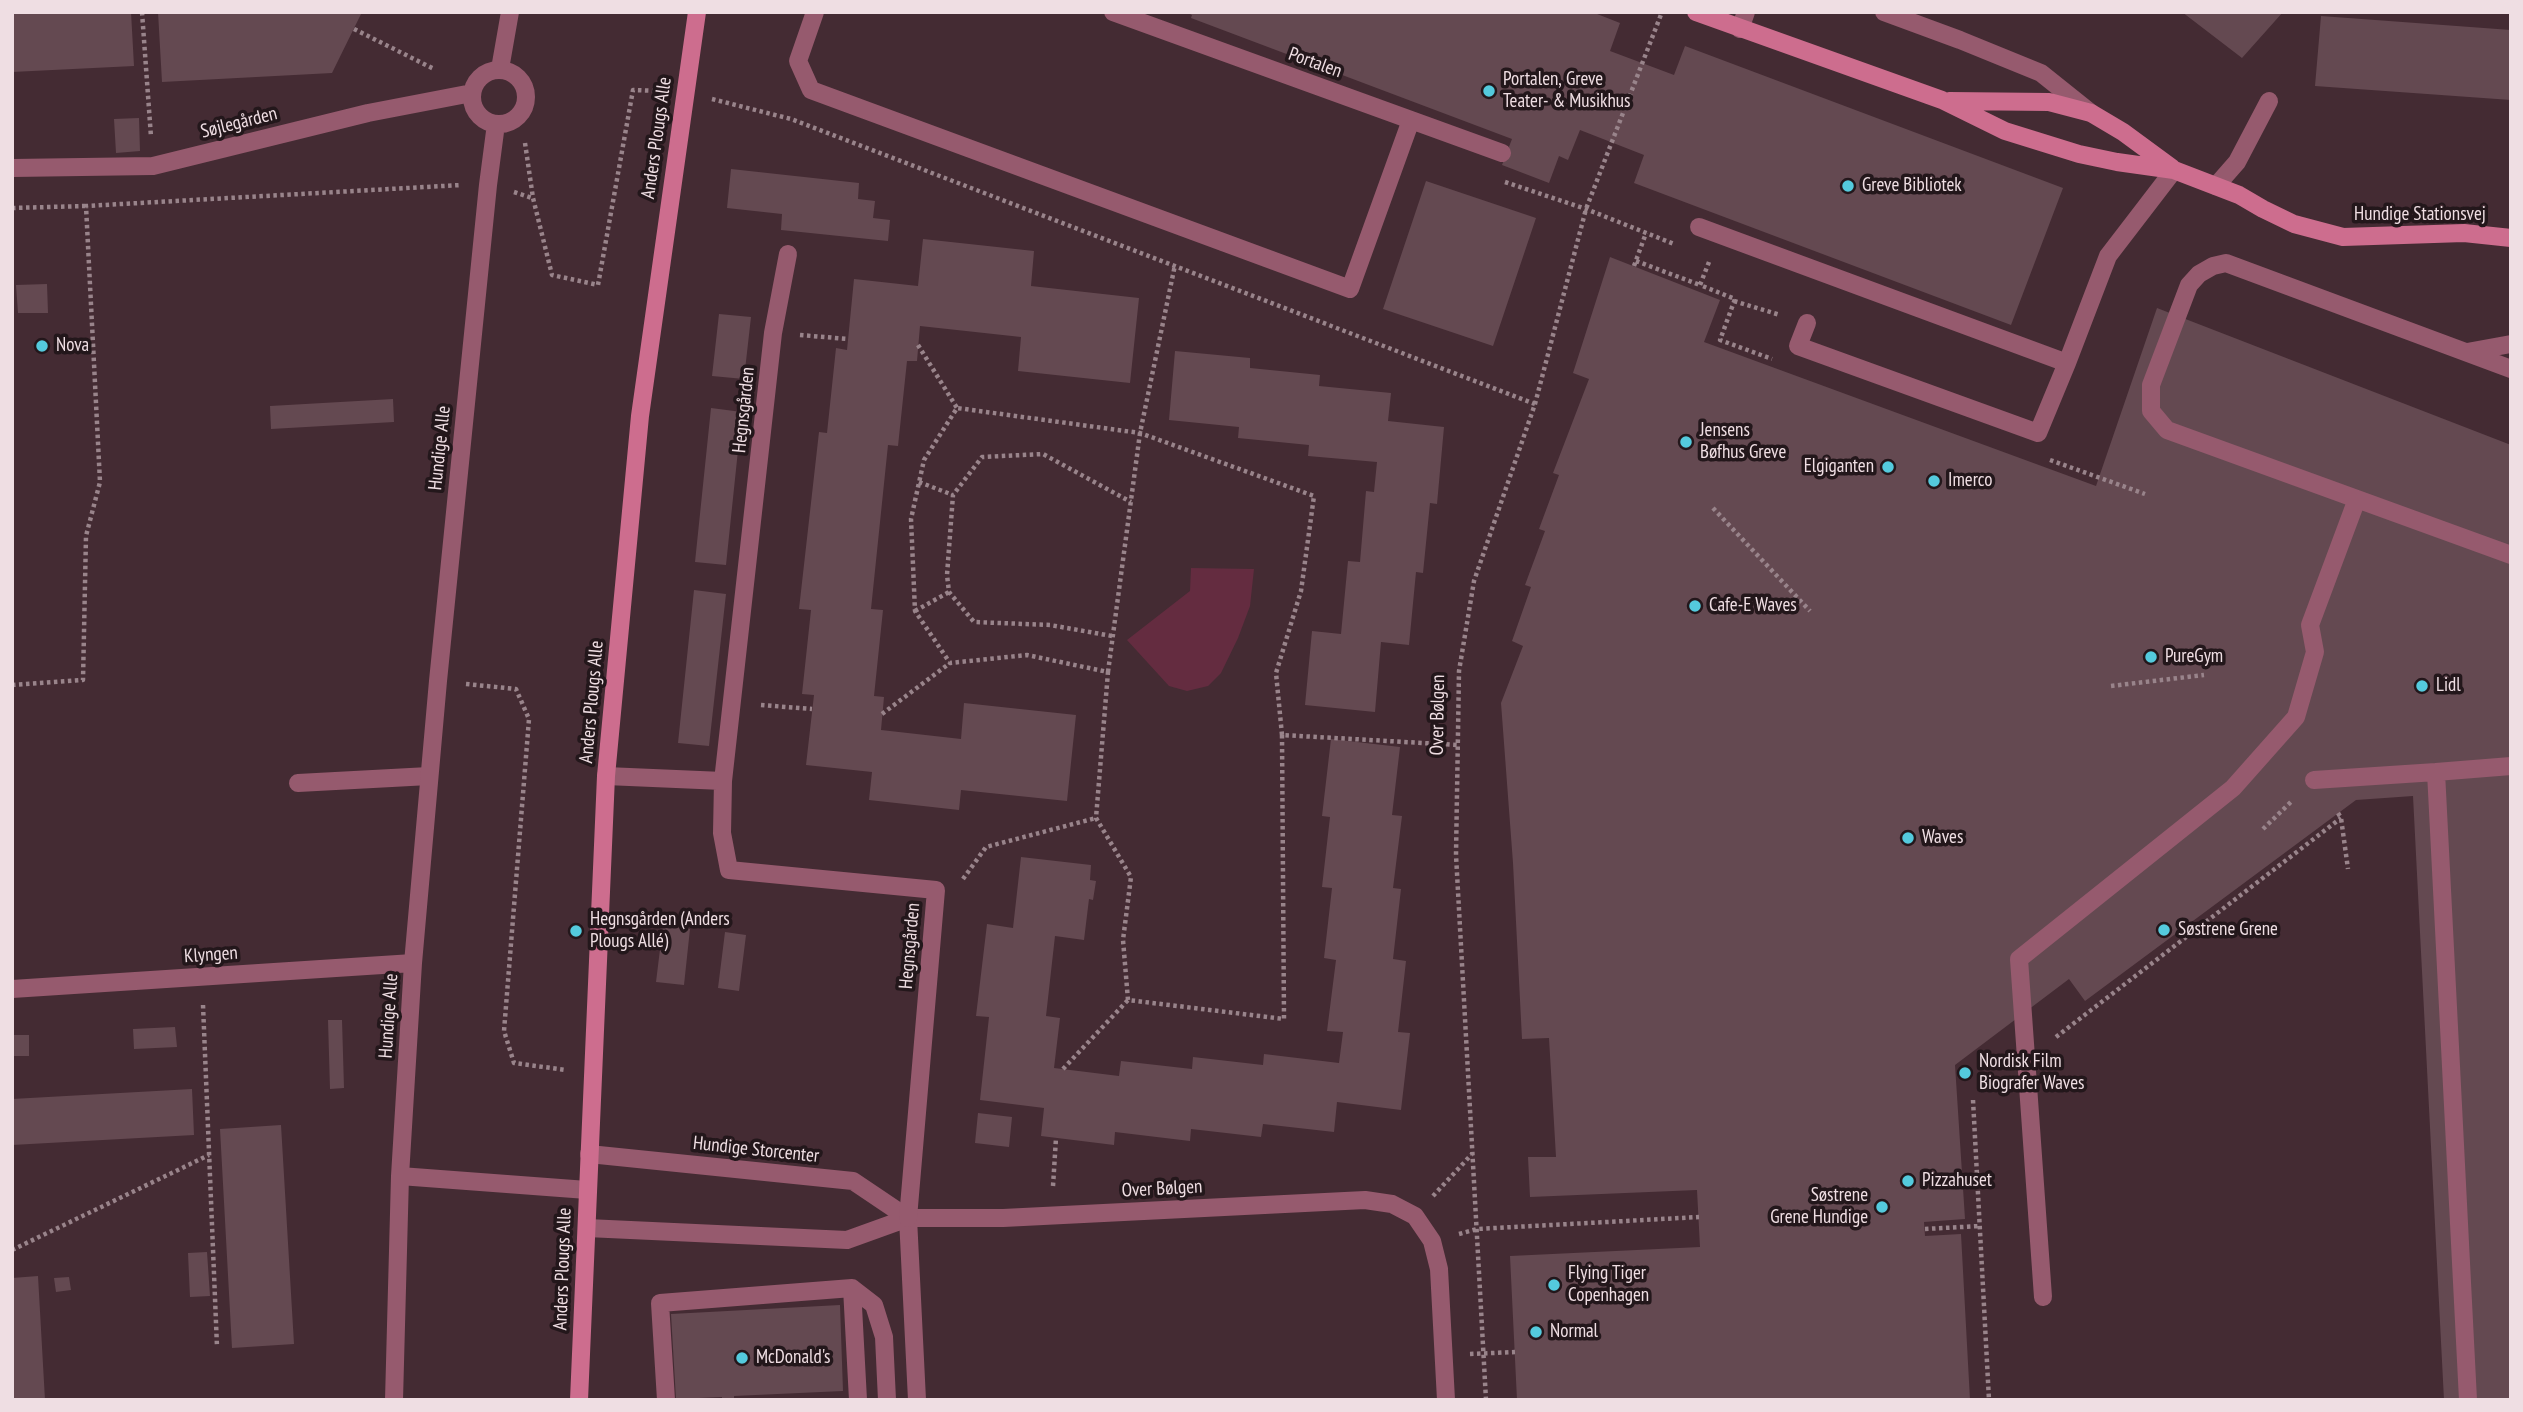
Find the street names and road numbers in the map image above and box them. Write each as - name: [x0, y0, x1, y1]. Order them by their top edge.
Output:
- street label: Portalen: [1285, 43, 1345, 83]
- street label: Anders Plougs Alle: [637, 76, 677, 200]
- street label: Søjlegården: [198, 102, 280, 144]
- street label: Hundige Stationsvej: [2354, 204, 2486, 226]
- street label: Hegnsgården: [728, 366, 760, 454]
- street label: Hundige Alle: [424, 405, 456, 491]
- street label: Anders Plougs Alle: [575, 640, 609, 764]
- street label: Over Bølgen: [1426, 674, 1450, 756]
- street label: Hegnsgården: [895, 902, 925, 990]
- street label: Klyngen: [183, 942, 239, 968]
- street label: Hundige Alle: [375, 973, 403, 1059]
- street label: Hundige Storcenter: [692, 1132, 820, 1168]
- street label: Over Bølgen: [1121, 1176, 1203, 1202]
- street label: Anders Plougs Alle: [549, 1207, 577, 1331]

